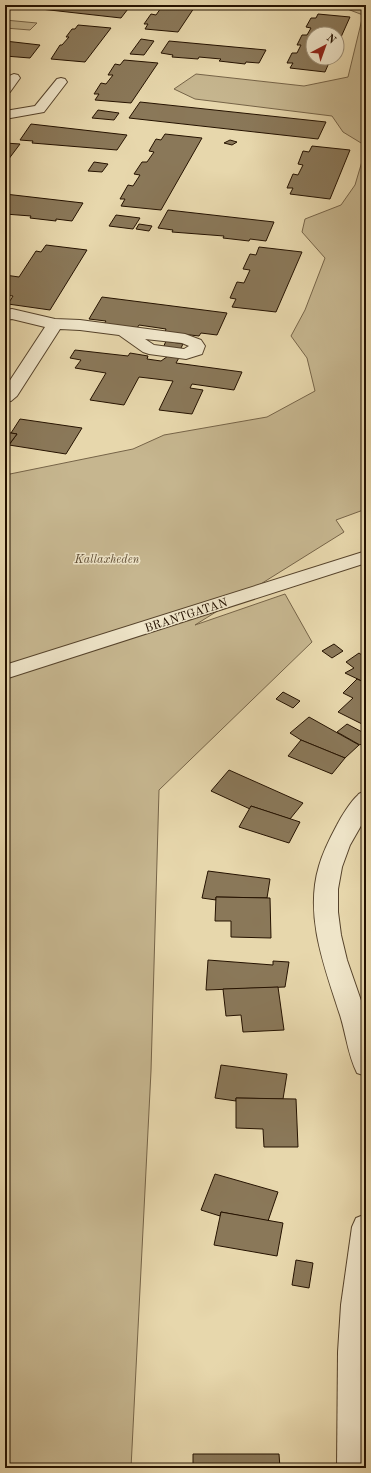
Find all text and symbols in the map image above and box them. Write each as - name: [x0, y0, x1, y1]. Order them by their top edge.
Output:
- north arrow: [305, 26, 345, 66]
- text: N: [324, 33, 338, 47]
- park label: Kallaxheden: [74, 554, 140, 566]
- street label: BRANTGATAN: [143, 597, 229, 635]

